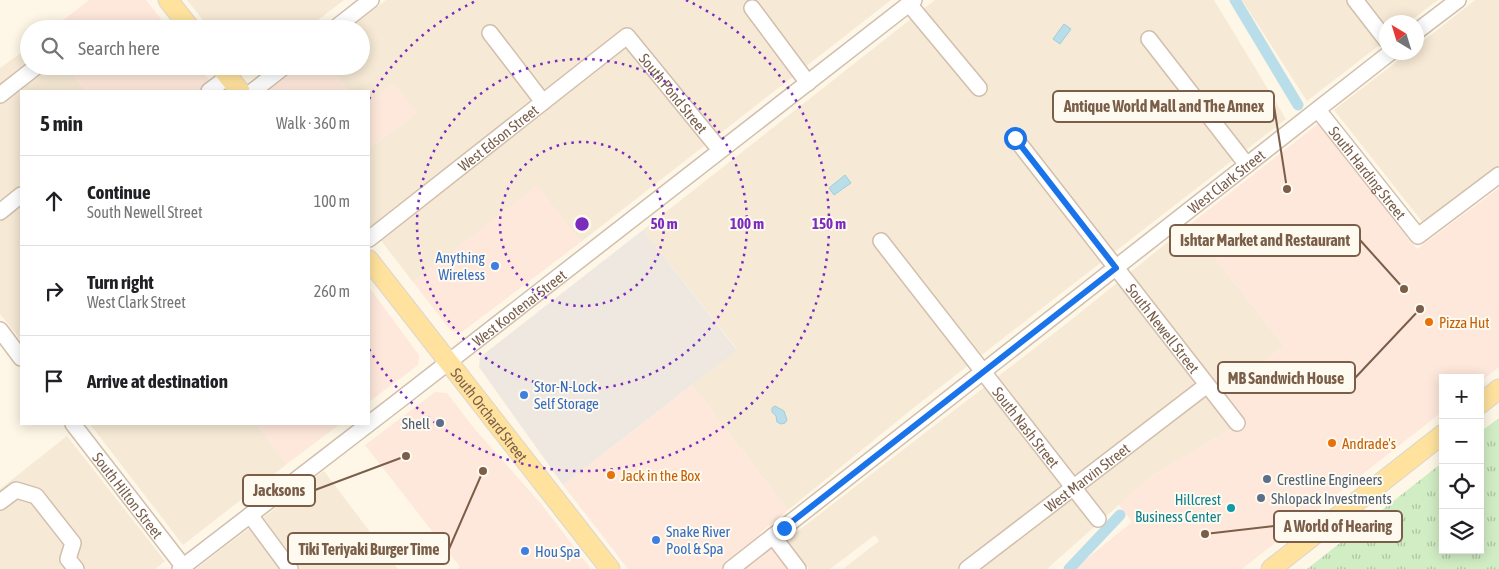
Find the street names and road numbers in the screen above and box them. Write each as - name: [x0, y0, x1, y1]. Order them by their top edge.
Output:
- street label: South Pond Street: [636, 50, 711, 136]
- street label: West Edson Street: [454, 101, 541, 174]
- street label: South Harding Street: [1326, 123, 1410, 223]
- street label: West Clark Street: [1184, 146, 1268, 216]
- street label: West Kootenai Street: [469, 266, 569, 349]
- street label: South Newell Street: [1123, 280, 1203, 376]
- street label: South Orchard Street: [448, 364, 531, 465]
- street label: South Nash Street: [989, 383, 1063, 471]
- street label: West Marvin Street: [1041, 439, 1133, 515]
- street label: South Hilton Street: [90, 449, 167, 541]

